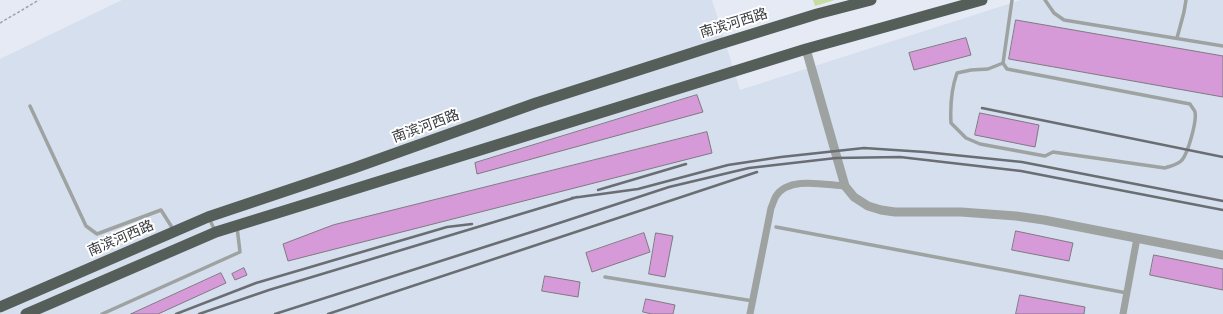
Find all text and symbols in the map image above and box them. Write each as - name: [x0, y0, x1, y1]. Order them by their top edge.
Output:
- street label: 南滨河西路: [698, 6, 770, 42]
- street label: 南滨河西路: [390, 107, 462, 147]
- street label: 南滨河西路: [86, 218, 156, 260]

